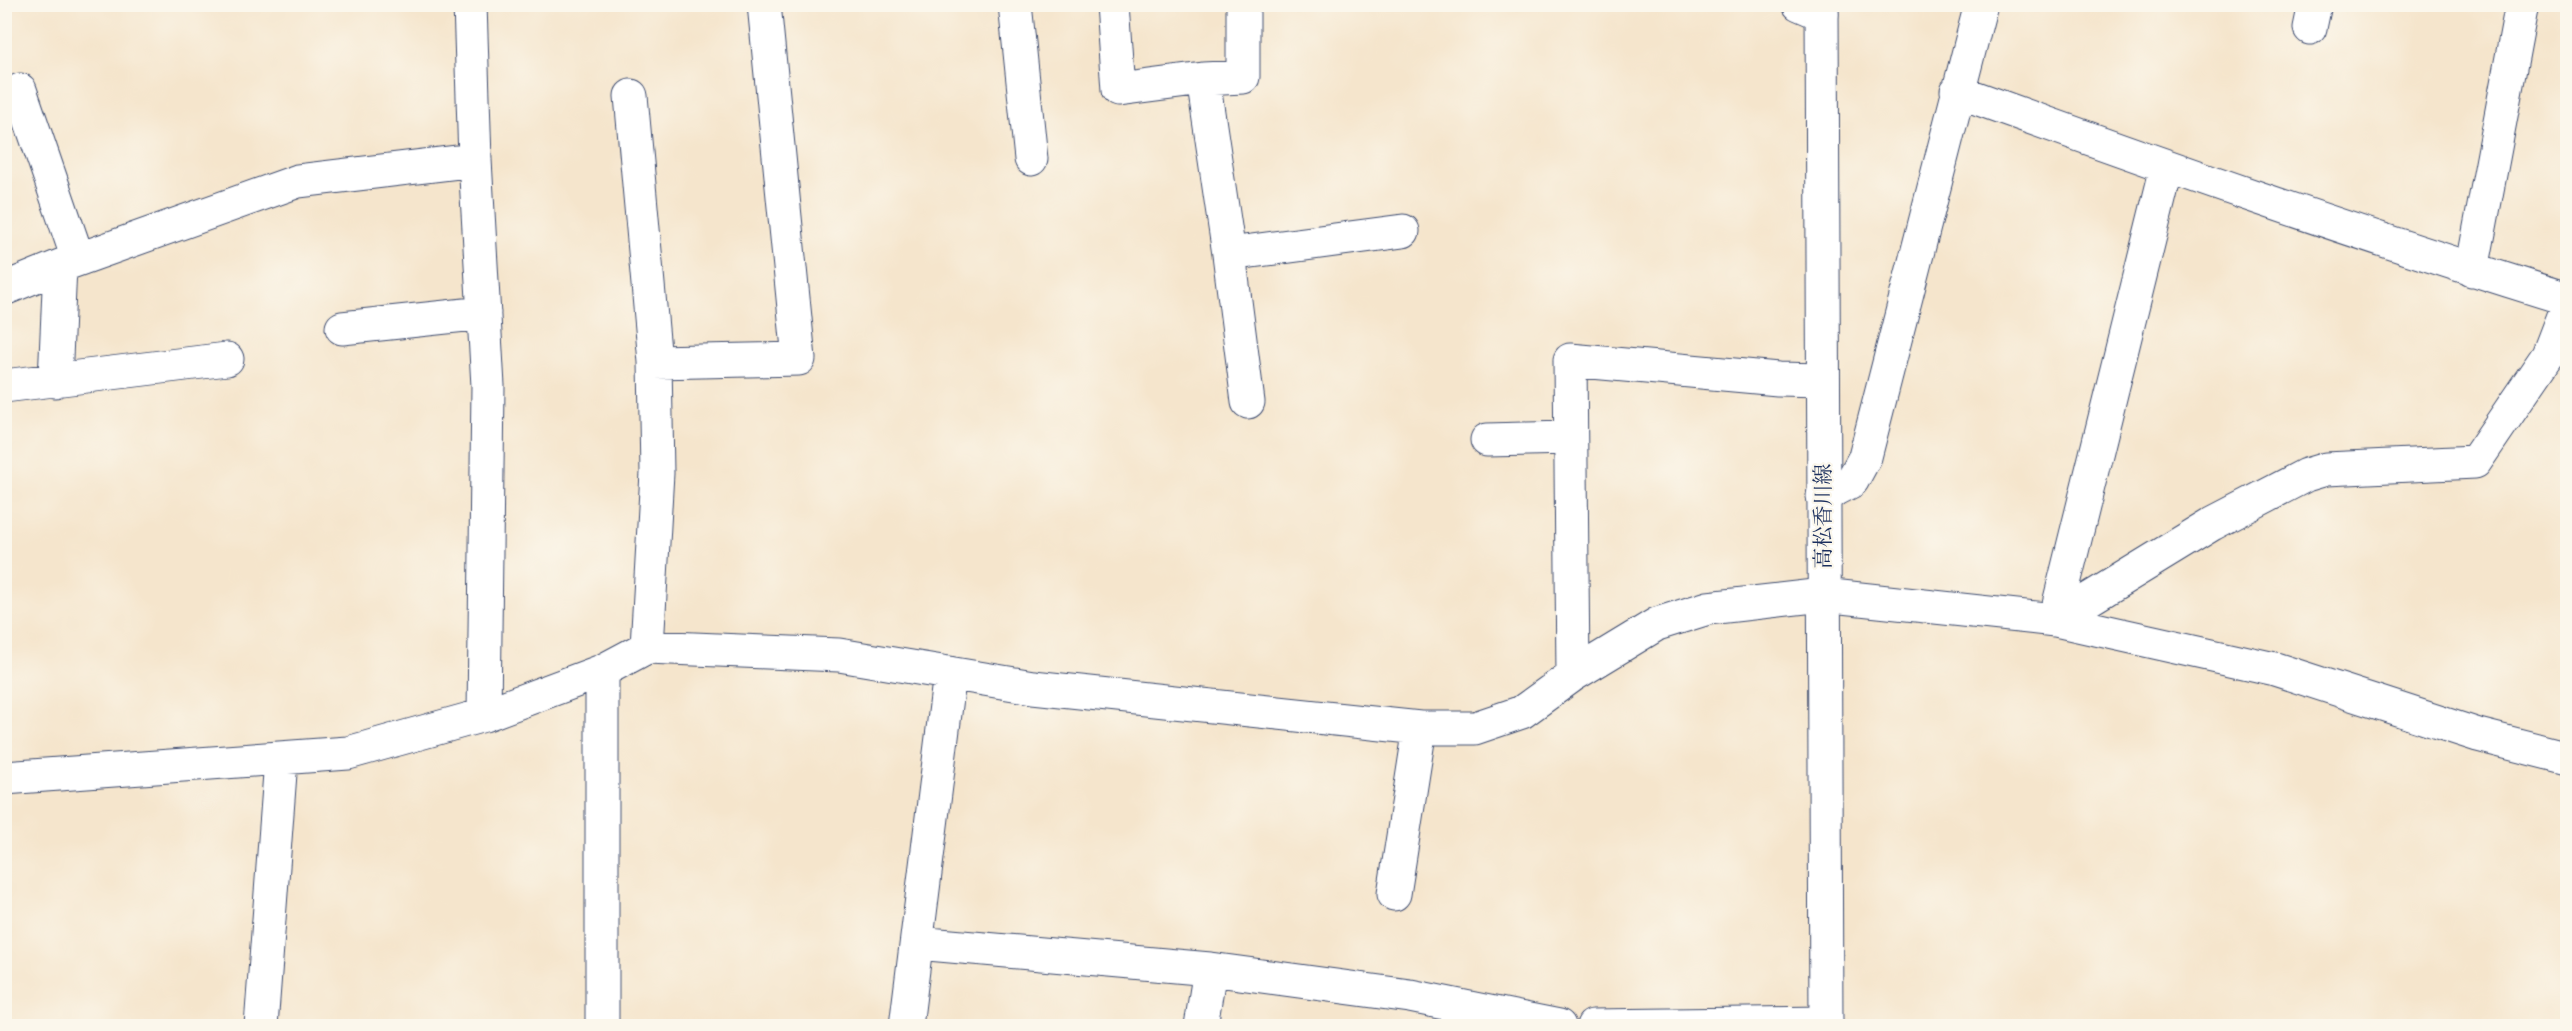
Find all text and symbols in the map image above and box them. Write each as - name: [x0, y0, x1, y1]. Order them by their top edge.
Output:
- street label: 高松香川線: [1810, 464, 1840, 569]

